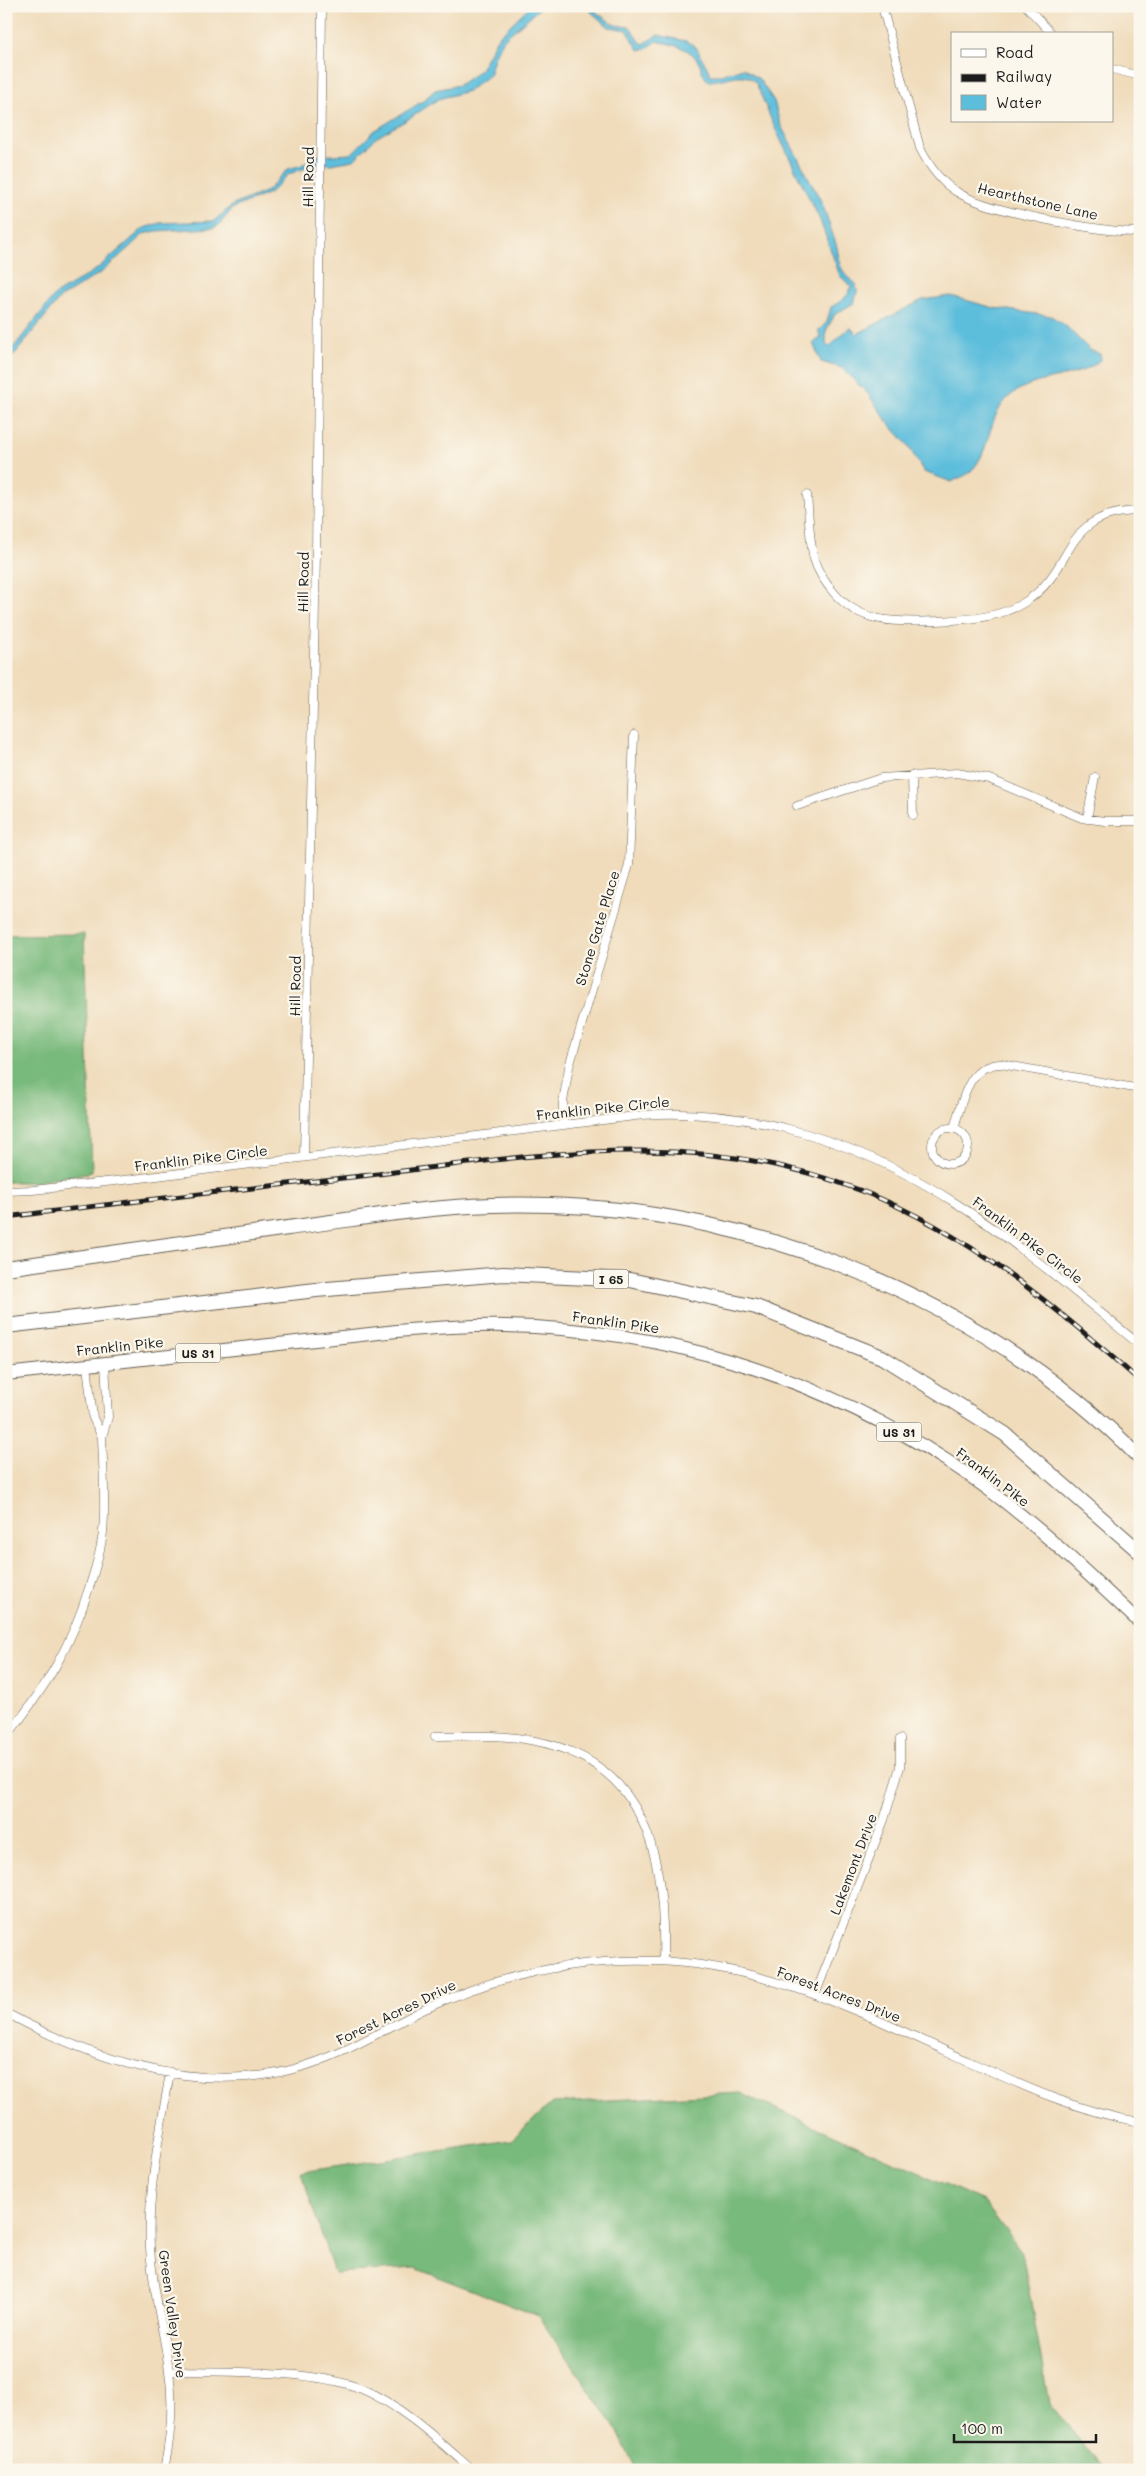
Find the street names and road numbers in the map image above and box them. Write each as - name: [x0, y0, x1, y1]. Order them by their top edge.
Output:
- street label: Hill Road: [298, 146, 318, 207]
- street label: Hearthstone Lane: [976, 178, 1100, 224]
- street label: Hill Road: [293, 551, 313, 612]
- street label: Stone Gate Place: [570, 868, 624, 988]
- street label: Hill Road: [285, 955, 305, 1016]
- street label: Franklin Pike Circle: [535, 1092, 671, 1124]
- street label: Franklin Pike Circle: [133, 1140, 269, 1176]
- street label: Franklin Pike Circle: [969, 1192, 1087, 1288]
- road number: I 65: [594, 1270, 628, 1288]
- street label: Franklin Pike: [571, 1306, 661, 1338]
- street label: Franklin Pike: [75, 1332, 165, 1360]
- road number: US 31: [176, 1344, 220, 1362]
- road number: US 31: [876, 1422, 922, 1441]
- street label: Franklin Pike: [952, 1443, 1034, 1511]
- street label: Lakemont Drive: [825, 1811, 881, 1917]
- street label: Forest Acres Drive: [774, 1962, 904, 2026]
- street label: Forest Acres Drive: [333, 1975, 459, 2049]
- street label: Green Valley Drive: [155, 2249, 191, 2379]

